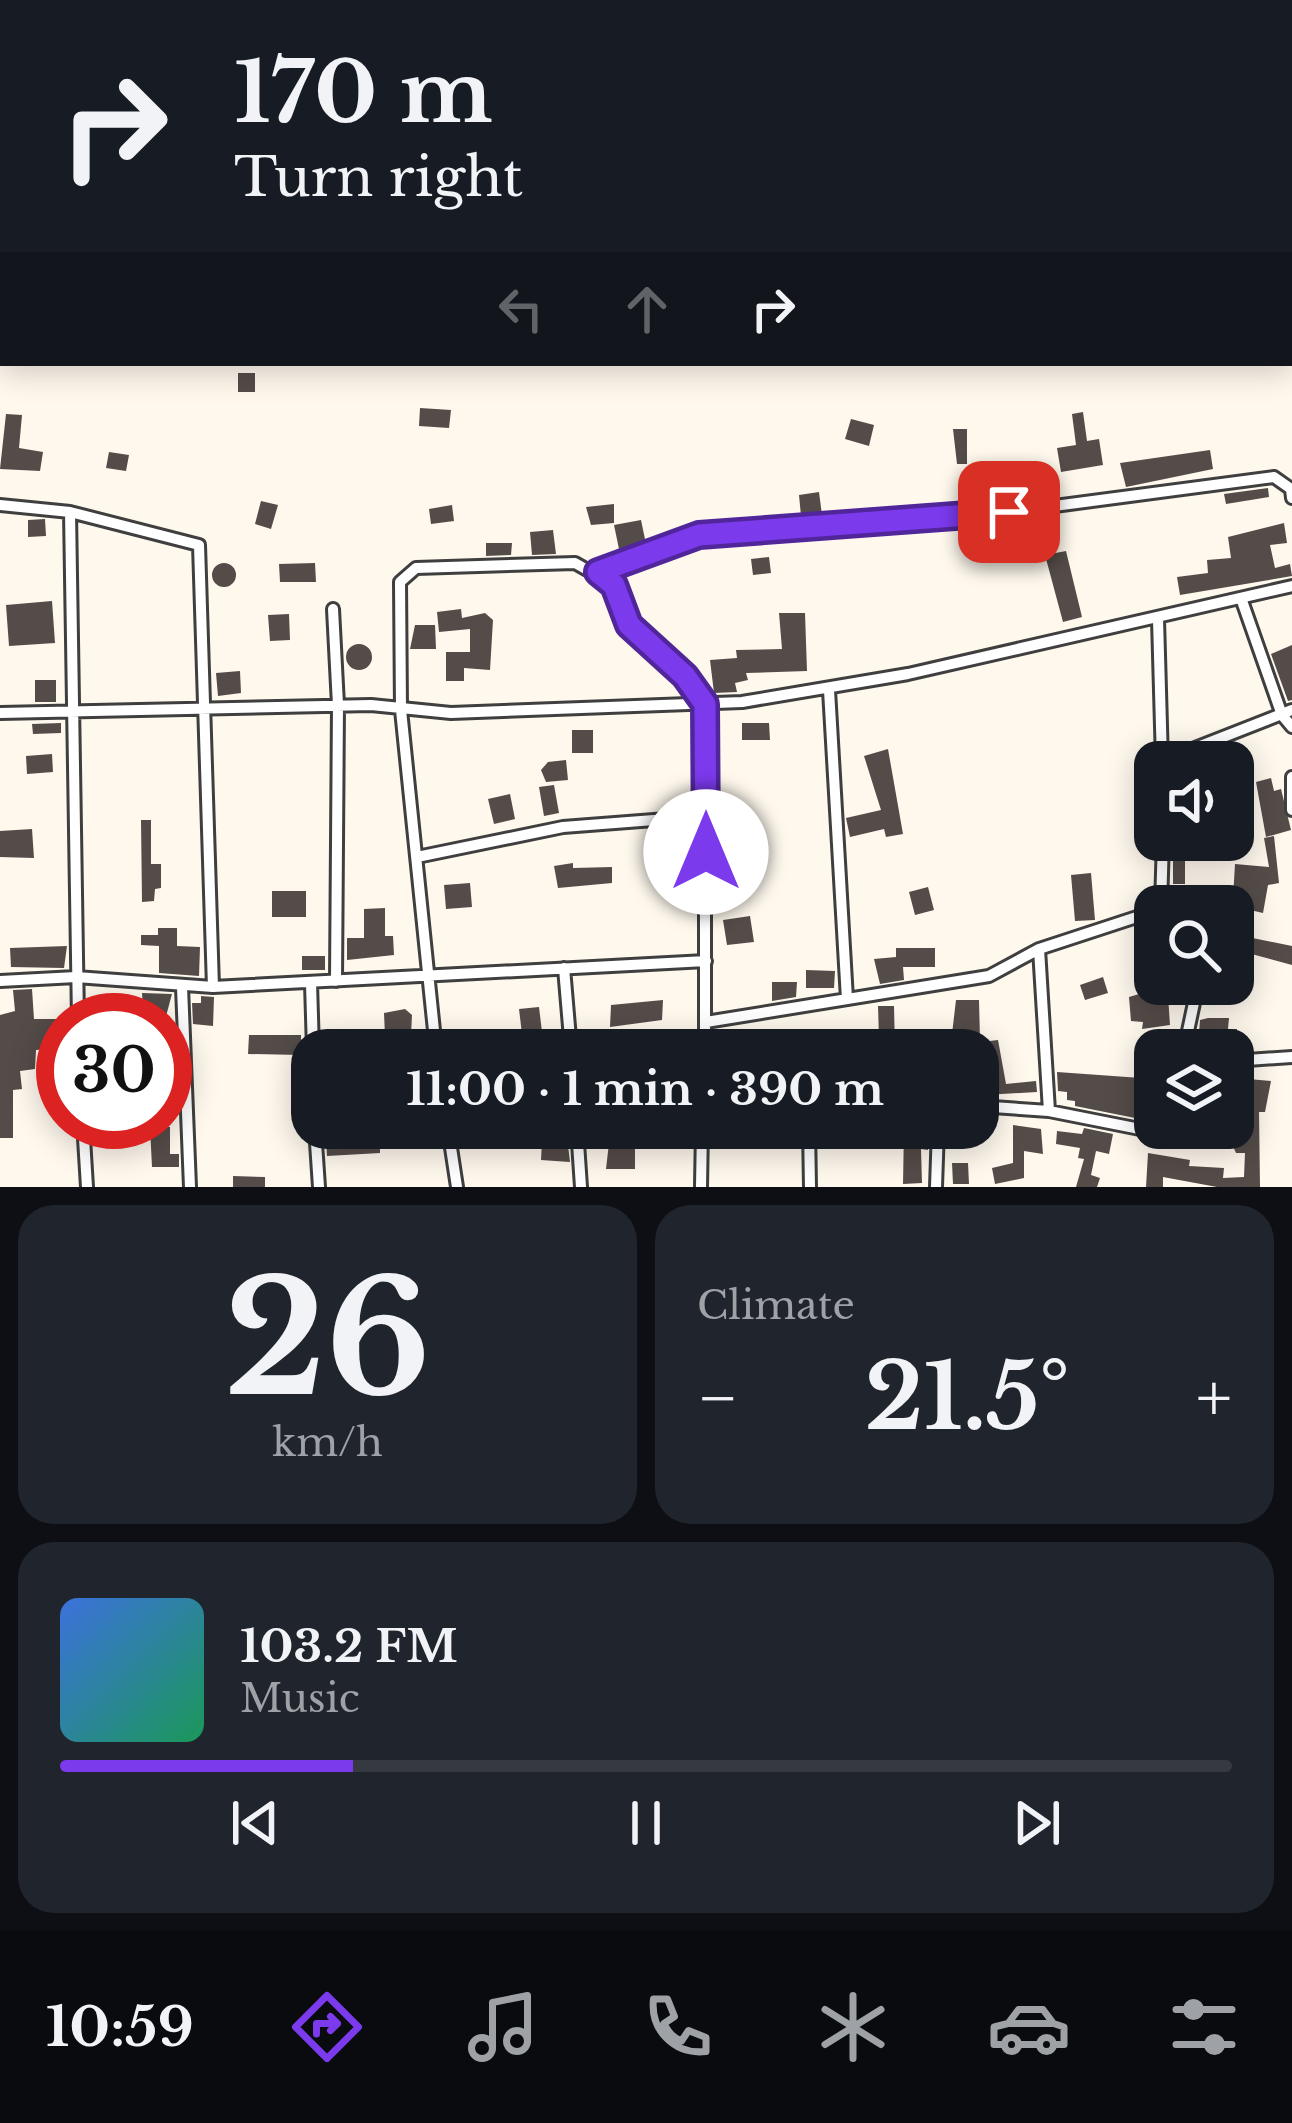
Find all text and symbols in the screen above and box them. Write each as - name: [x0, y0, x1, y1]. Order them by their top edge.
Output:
- text: 170 m: [234, 41, 493, 145]
- icon: right: [36, 48, 192, 204]
- text: Turn right: [234, 144, 523, 211]
- icon: left: [488, 276, 554, 342]
- icon: ahead: [614, 276, 680, 342]
- icon: right: [740, 276, 806, 342]
- pin: [958, 461, 1060, 563]
- icon: arrive: [976, 479, 1042, 545]
- map controls: [1134, 741, 1254, 1149]
- button: sound: [1134, 741, 1254, 861]
- position arrow: [643, 789, 769, 915]
- button: search: [1134, 885, 1254, 1005]
- speed limit sign: 30: [36, 993, 192, 1149]
- button: layers: [1134, 1029, 1254, 1149]
- text: 11:00 · 1 min · 390 m: [406, 1061, 884, 1117]
- text: 26: [224, 1243, 431, 1436]
- text: Climate: [697, 1281, 855, 1330]
- text: 21.5°: [865, 1342, 1070, 1453]
- text: −: [697, 1357, 739, 1439]
- text: +: [1196, 1357, 1232, 1439]
- text: km/h: [272, 1418, 383, 1467]
- text: 103.2 FM: [240, 1618, 458, 1674]
- text: Music: [240, 1674, 360, 1723]
- icon: previous: [222, 1790, 288, 1856]
- icon: pause: [613, 1790, 679, 1856]
- icon: next: [1004, 1790, 1070, 1856]
- icon: directions: [285, 1985, 369, 2069]
- icon: music: [461, 1985, 545, 2069]
- icon: phone: [636, 1985, 720, 2069]
- icon: climate: [811, 1985, 895, 2069]
- icon: car: [987, 1985, 1071, 2069]
- icon: filters: [1162, 1985, 1246, 2069]
- text: 10:59: [46, 1994, 194, 2061]

